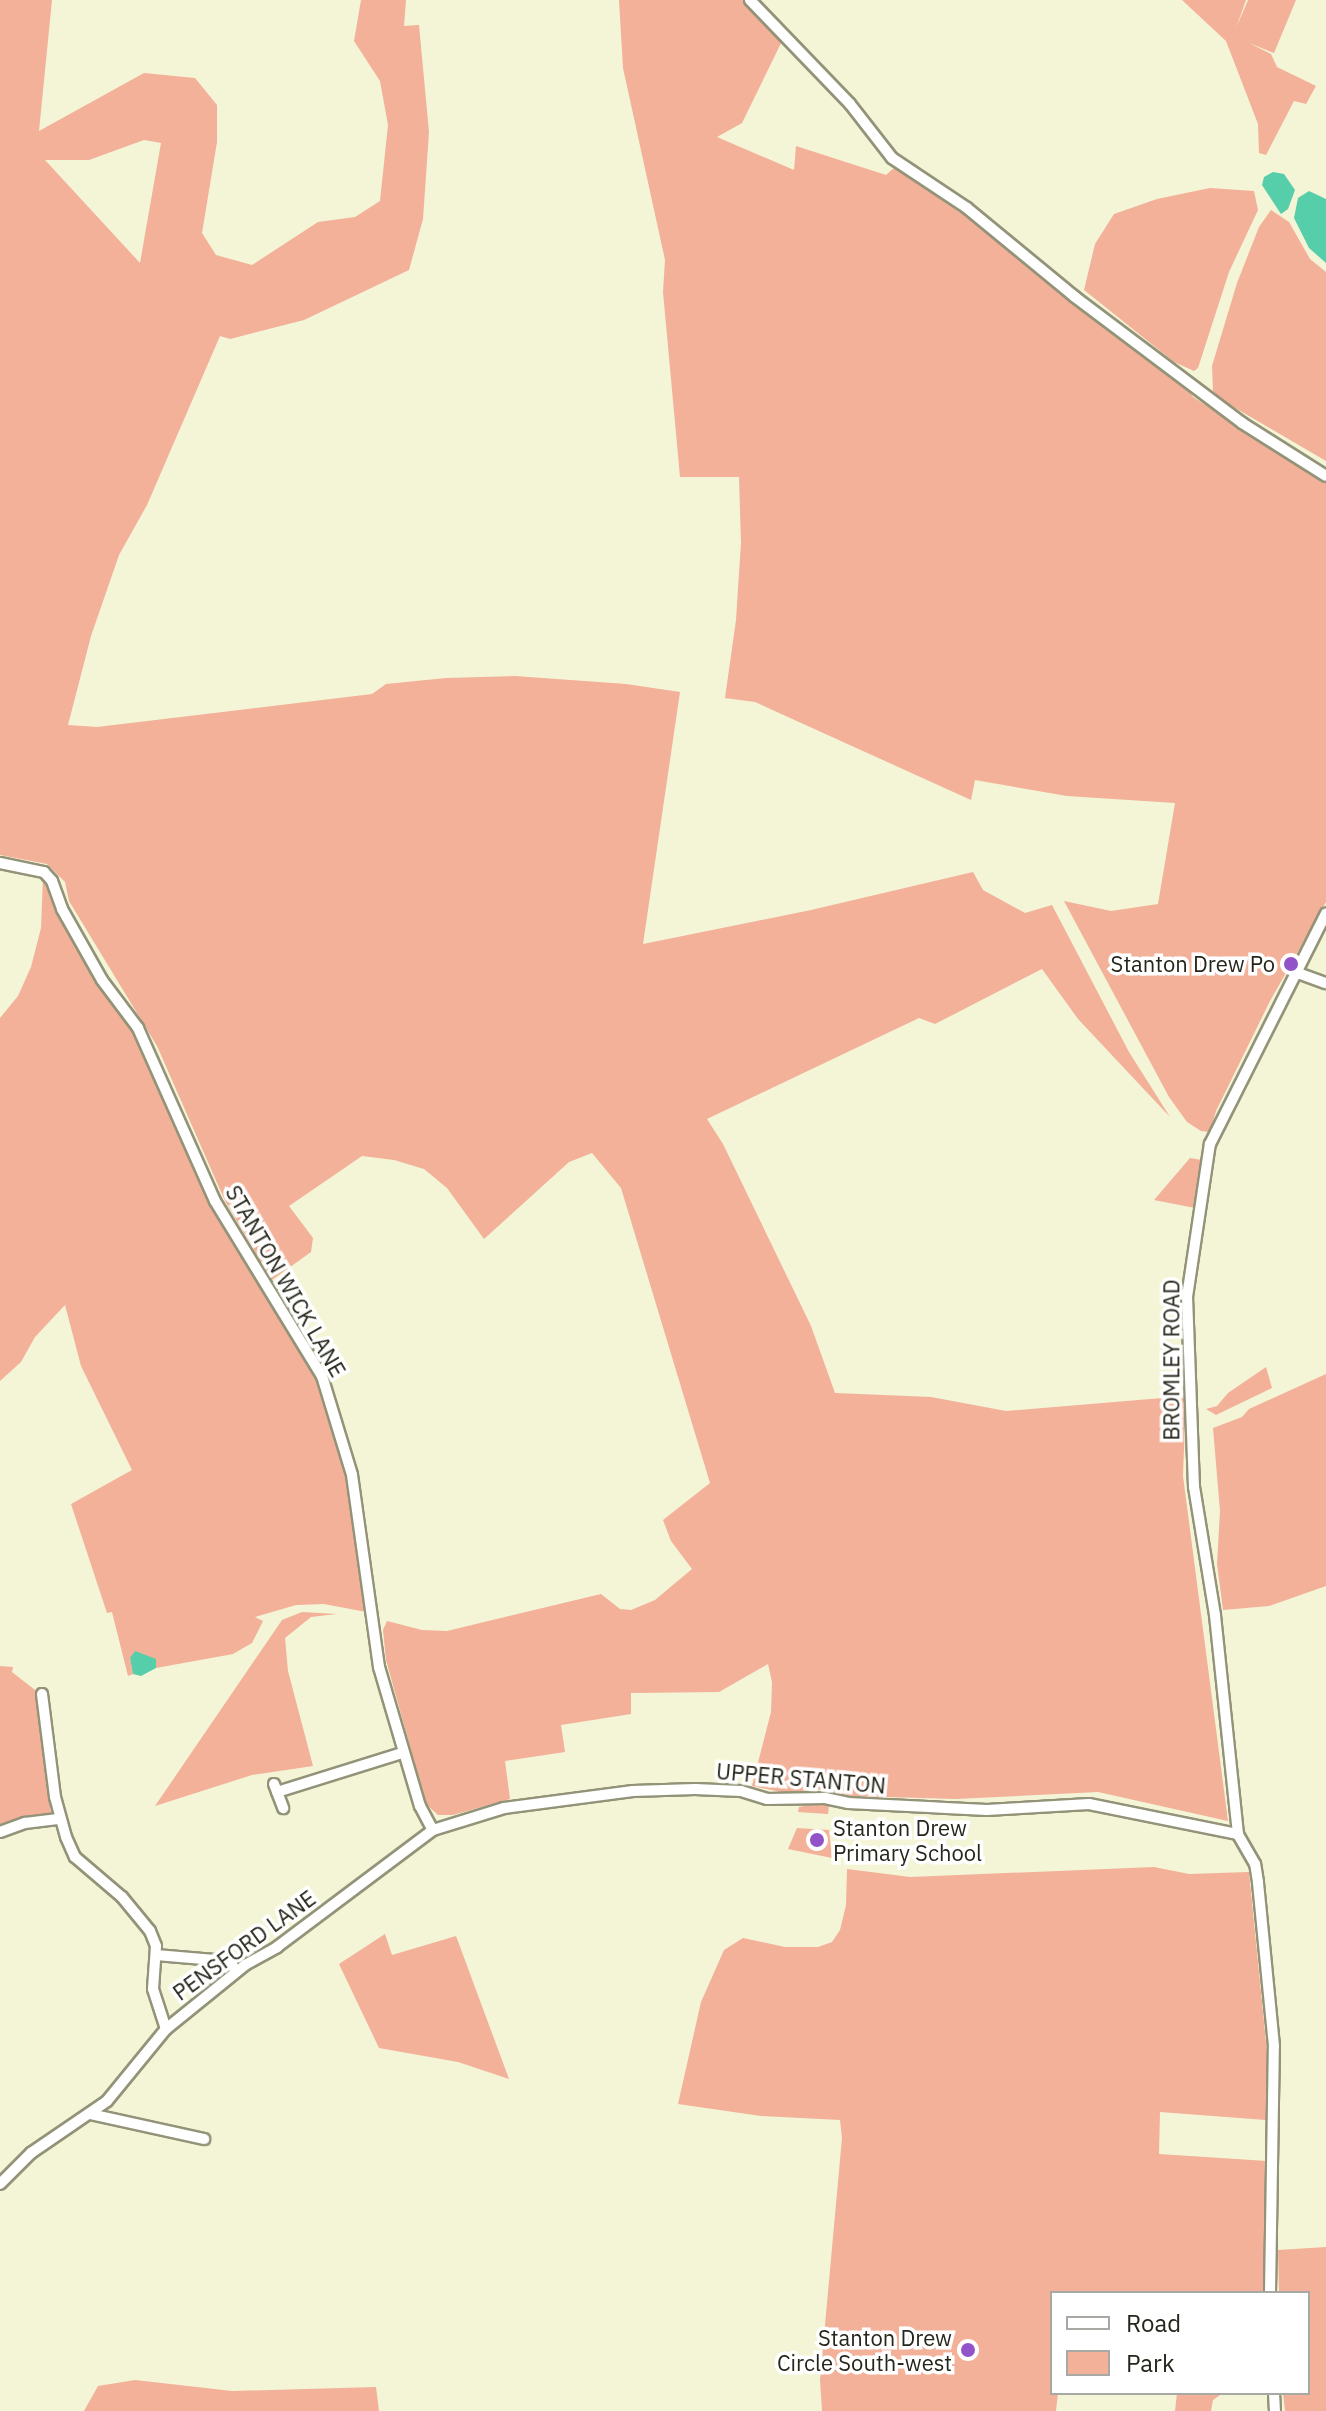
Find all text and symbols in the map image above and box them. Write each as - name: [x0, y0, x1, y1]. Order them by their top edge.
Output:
- place label: Stanton Drew Po: [1111, 951, 1275, 977]
- marker: Stanton Drew Po: [1282, 955, 1300, 973]
- street label: STANTON WICK LANE: [220, 1180, 352, 1382]
- street label: BROMLEY ROAD: [1158, 1279, 1184, 1441]
- street label: UPPER STANTON: [715, 1757, 887, 1799]
- place label: Stanton Drew Primary School: [833, 1814, 982, 1866]
- marker: Stanton Drew Primary School: [808, 1831, 826, 1849]
- street label: PENSFORD LANE: [167, 1884, 321, 2006]
- legend: [1050, 2291, 1310, 2395]
- text: Road: [1126, 2307, 1181, 2339]
- place label: Stanton Drew Circle South-west: [777, 2324, 952, 2376]
- marker: Stanton Drew Circle South-west: [959, 2341, 977, 2359]
- text: Park: [1126, 2347, 1175, 2379]

